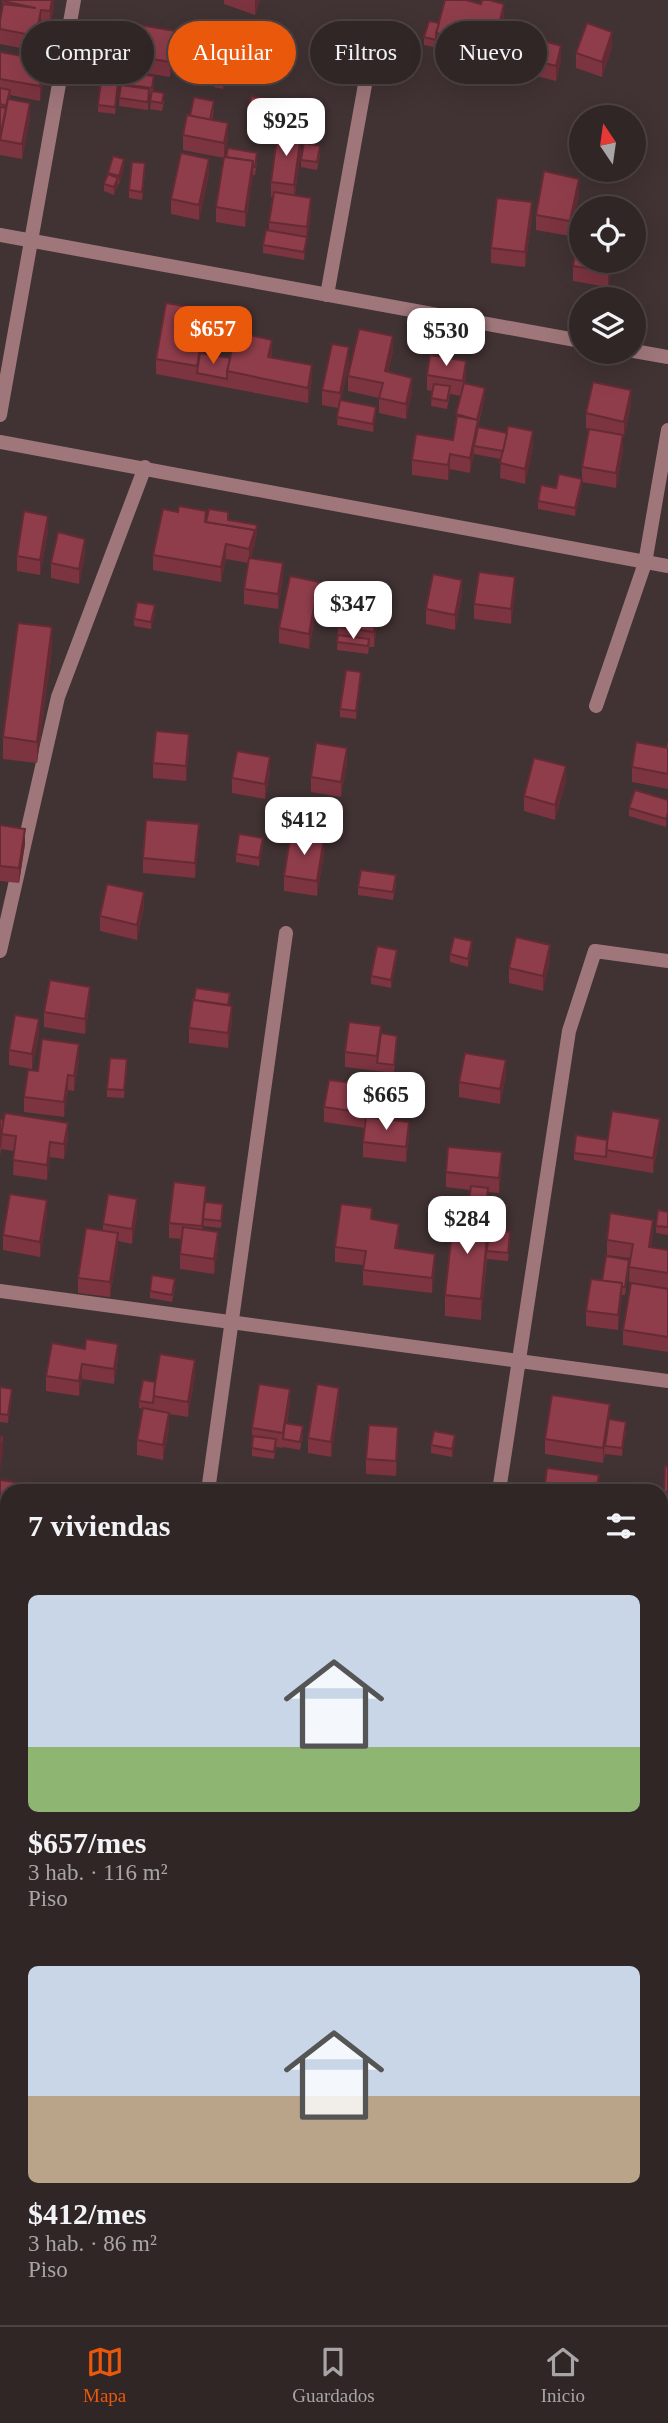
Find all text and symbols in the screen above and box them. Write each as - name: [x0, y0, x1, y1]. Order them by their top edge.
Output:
- chip: Comprar: [21, 21, 154, 84]
- chip: Alquilar: [168, 21, 296, 84]
- chip: Filtros: [310, 21, 421, 84]
- chip: Nuevo: [435, 21, 547, 84]
- pin: $925: [245, 99, 327, 158]
- north arrow: [569, 105, 646, 182]
- map controls: [569, 105, 646, 364]
- text: $925: [263, 108, 309, 133]
- button: locate: [569, 196, 646, 273]
- button: layers: [569, 287, 646, 364]
- pin: $657: [172, 306, 254, 366]
- pin: $530: [405, 308, 487, 368]
- text: $657: [190, 316, 236, 341]
- text: $530: [423, 318, 469, 343]
- pin: $347: [312, 582, 394, 641]
- text: $347: [330, 591, 376, 616]
- pin: $412: [263, 798, 345, 857]
- text: $412: [281, 807, 327, 832]
- pin: $665: [345, 1072, 427, 1132]
- text: $665: [363, 1082, 409, 1107]
- pin: $284: [426, 1196, 508, 1256]
- text: $284: [444, 1206, 490, 1231]
- icon: filters: [602, 1507, 640, 1545]
- text: 7 viviendas: [28, 1509, 171, 1542]
- icon: home: [271, 1641, 397, 1767]
- text: $657/mes: [28, 1826, 146, 1859]
- text: 3 hab. · 116 m²: [28, 1860, 168, 1885]
- text: Piso: [28, 1886, 68, 1911]
- icon: home: [271, 2012, 397, 2138]
- text: $412/mes: [28, 2197, 146, 2230]
- text: 3 hab. · 86 m²: [28, 2231, 157, 2256]
- text: Piso: [28, 2257, 68, 2282]
- tab: Mapa: [83, 2343, 126, 2407]
- tab: Guardados: [292, 2343, 375, 2407]
- tab: Inicio: [541, 2343, 585, 2407]

